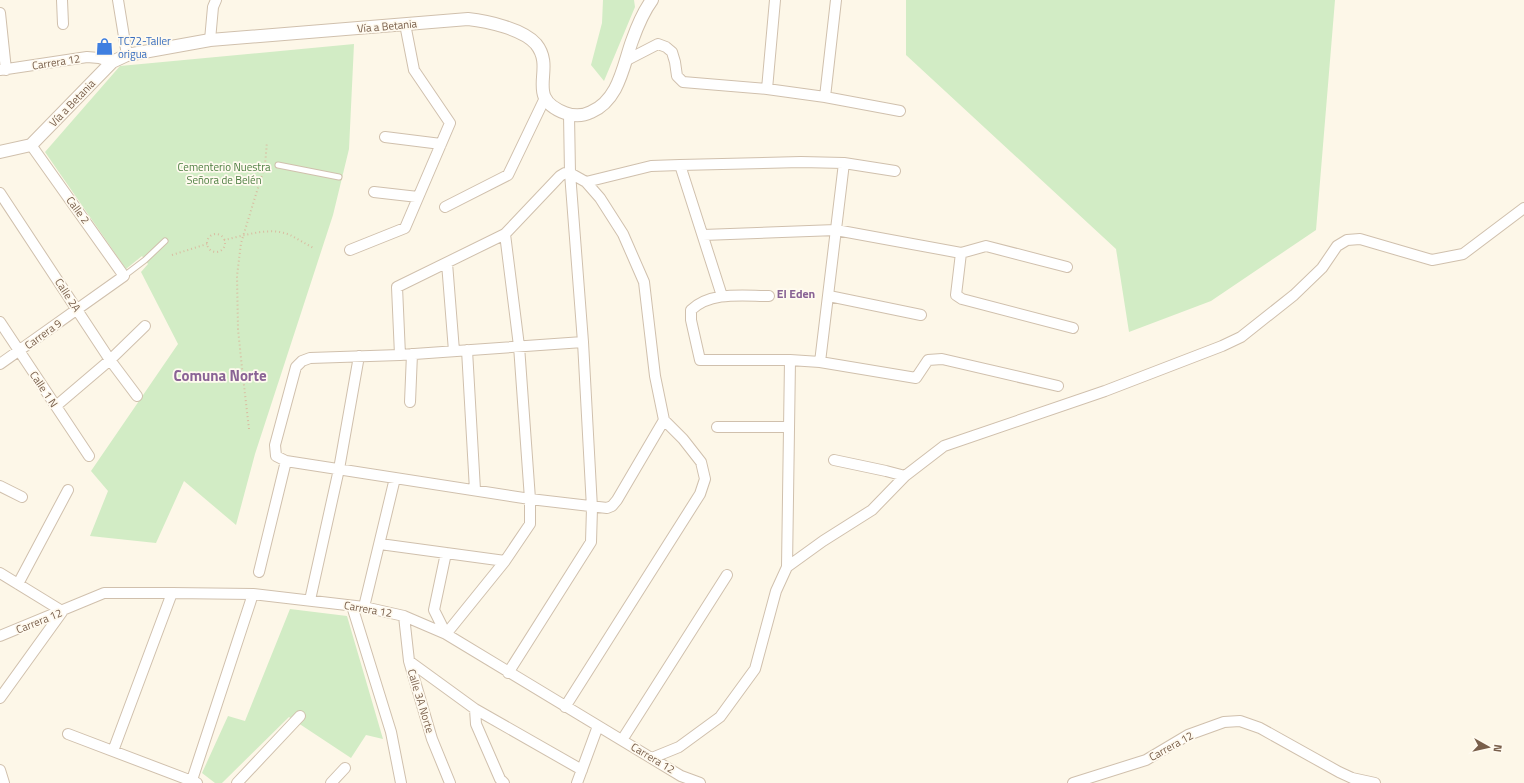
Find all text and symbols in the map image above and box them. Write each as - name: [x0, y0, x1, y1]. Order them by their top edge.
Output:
- street label: Vía a Betania: [356, 15, 418, 37]
- place label: TC72-Taller origua: [118, 33, 171, 62]
- shop icon: TC72-Taller origua: [95, 37, 115, 57]
- street label: Carrera 12: [31, 50, 81, 74]
- street label: Vía a Betania: [45, 75, 99, 130]
- park label: Cementerio Nuestra Señora de Belén: [177, 159, 271, 188]
- street label: Calle 2: [62, 193, 94, 227]
- street label: Calle 2A: [51, 275, 85, 315]
- district label: El Eden: [777, 284, 815, 303]
- street label: Carrera 9: [21, 315, 65, 353]
- district label: Comuna Norte: [173, 364, 267, 387]
- street label: Calle 1 N: [26, 368, 62, 410]
- street label: Carrera 12: [343, 597, 393, 621]
- street label: Carrera 12: [13, 604, 65, 638]
- street label: Calle 3A Norte: [404, 667, 438, 735]
- street label: Carrera 12: [1146, 727, 1196, 765]
- north arrow: [1468, 727, 1508, 767]
- street label: Carrera 12: [628, 739, 678, 777]
- text: N: [1489, 744, 1506, 753]

